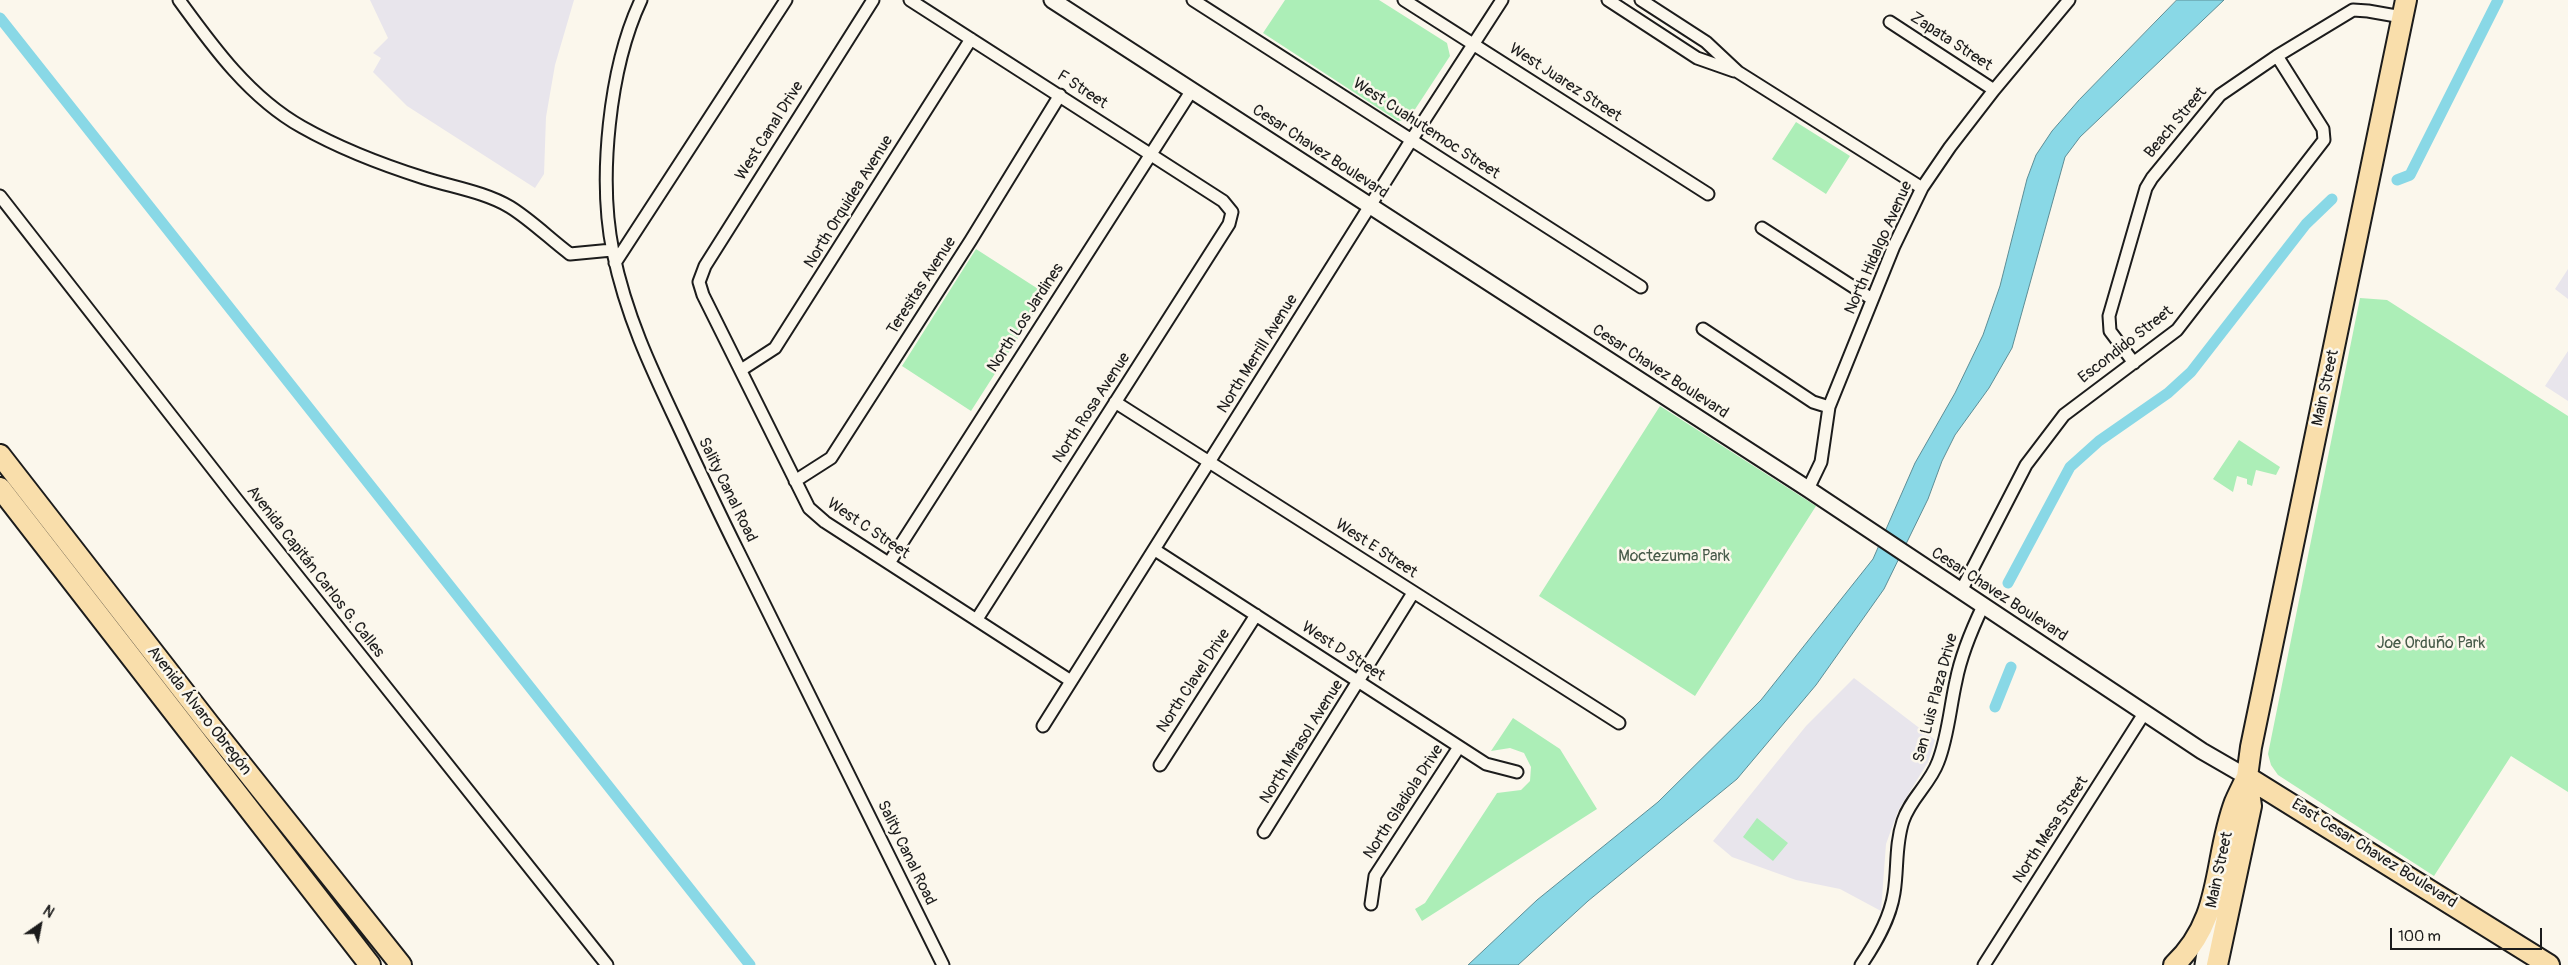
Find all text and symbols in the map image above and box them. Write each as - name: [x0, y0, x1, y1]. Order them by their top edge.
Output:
- street label: Zapata Street: [1907, 8, 1995, 76]
- street label: West Juarez Street: [1505, 39, 1625, 127]
- street label: F Street: [1053, 67, 1111, 113]
- street label: West Cuahutemoc Street: [1349, 74, 1503, 184]
- street label: West Canal Drive: [732, 78, 808, 184]
- street label: Beach Street: [2141, 84, 2211, 162]
- street label: Cesar Chavez Boulevard: [1248, 101, 1392, 203]
- street label: North Orquidea Avenue: [800, 132, 898, 272]
- street label: North Hidalgo Avenue: [1841, 178, 1917, 318]
- street label: Teresitas Avenue: [883, 233, 961, 339]
- street label: North Los Jardines: [984, 260, 1068, 376]
- street label: North Merrill Avenue: [1214, 291, 1302, 417]
- street label: Escondido Street: [2075, 302, 2177, 388]
- street label: Cesar Chavez Boulevard: [1588, 321, 1732, 423]
- street label: Main Street: [2309, 348, 2343, 428]
- street label: North Rosa Avenue: [1049, 349, 1135, 467]
- street label: Sality Canal Road: [693, 435, 761, 545]
- street label: Avenida Capitán Carlos G. Calles: [242, 482, 388, 662]
- street label: West C Street: [823, 494, 913, 564]
- street label: West E Street: [1331, 515, 1421, 583]
- street label: Cesar Chavez Boulevard: [1927, 544, 2071, 646]
- park label: Moctezuma Park: [1618, 547, 1730, 567]
- street label: West D Street: [1298, 618, 1388, 686]
- street label: North Clavel Drive: [1153, 625, 1235, 737]
- street label: San Luis Plaza Drive: [1910, 631, 1962, 765]
- park label: Joe Orduño Park: [2377, 634, 2485, 654]
- street label: Avenida Álvaro Obregón: [143, 643, 255, 779]
- street label: North Mirasol Avenue: [1256, 677, 1348, 807]
- street label: North Gladiola Drive: [1360, 741, 1448, 863]
- street label: North Mesa Street: [2009, 773, 2093, 887]
- street label: East Cesar Chavez Boulevard: [2288, 795, 2460, 913]
- street label: Sality Canal Road: [872, 798, 940, 908]
- street label: Main Street: [2203, 830, 2237, 910]
- north arrow: [15, 900, 65, 950]
- text: N: [40, 902, 57, 922]
- scale bar: [2393, 918, 2546, 950]
- text: 100 m: [2398, 927, 2441, 946]

